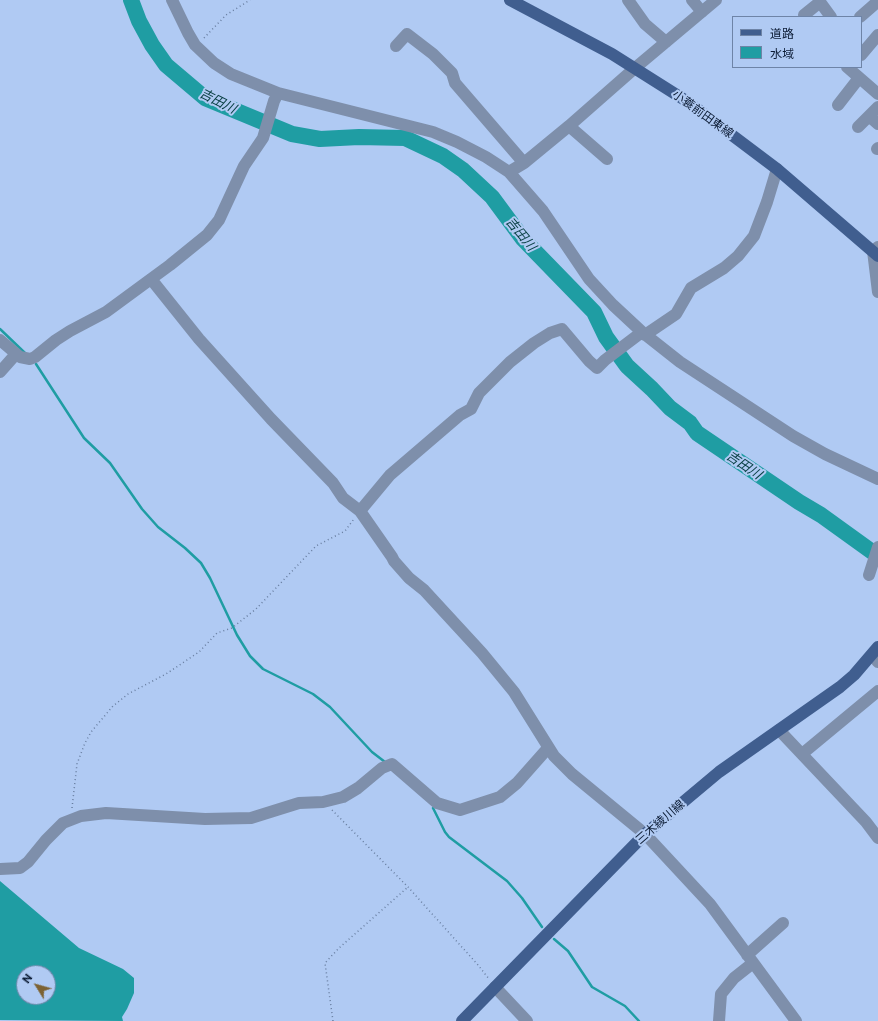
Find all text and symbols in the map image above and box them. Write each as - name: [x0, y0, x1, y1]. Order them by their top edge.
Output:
- legend: [732, 16, 862, 68]
- text: 道路: [770, 26, 794, 40]
- text: 水域: [770, 46, 794, 60]
- water label: 吉田川: [197, 85, 239, 117]
- street label: 小蓑前田東線: [670, 87, 736, 141]
- water label: 吉田川: [502, 214, 540, 254]
- water label: 吉田川: [723, 448, 765, 482]
- street label: 三木綾川線: [633, 797, 687, 847]
- north arrow: [16, 965, 56, 1005]
- text: N: [19, 971, 34, 985]

